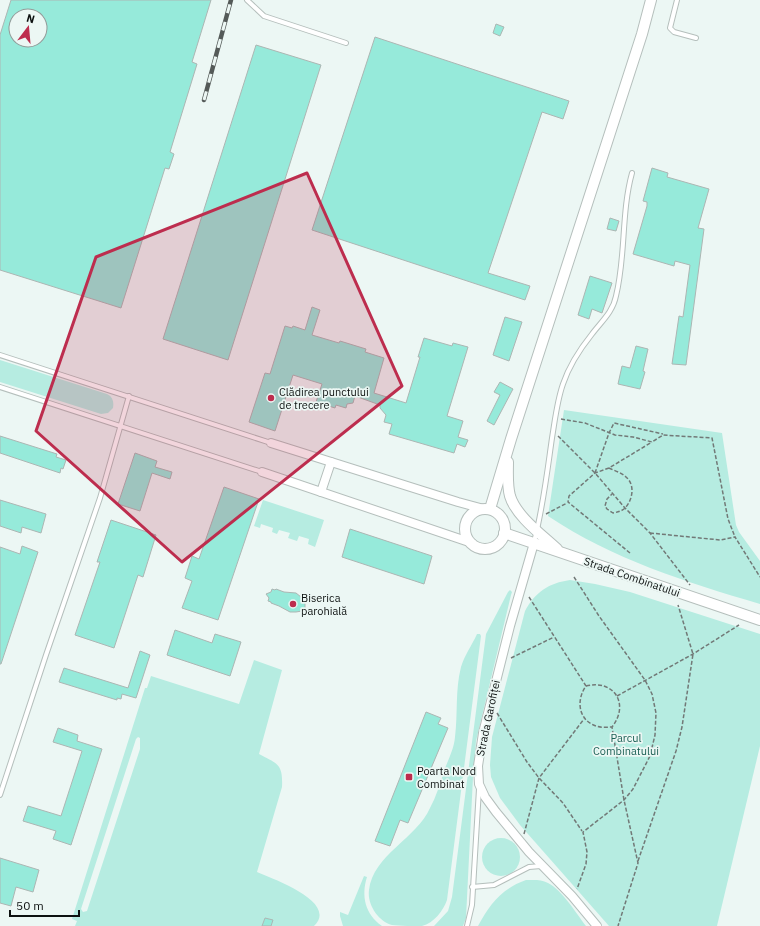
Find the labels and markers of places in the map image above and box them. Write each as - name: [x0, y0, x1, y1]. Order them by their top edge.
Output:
- place label: Clădirea punctului de trecere: [279, 385, 369, 412]
- marker: Clădirea punctului de trecere: [266, 393, 276, 403]
- place label: Biserica parohială: [301, 591, 347, 618]
- marker: Biserica parohială: [288, 599, 298, 609]
- place label: Poarta Nord Combinat: [417, 764, 476, 791]
- marker: Poarta Nord Combinat: [404, 772, 414, 782]

